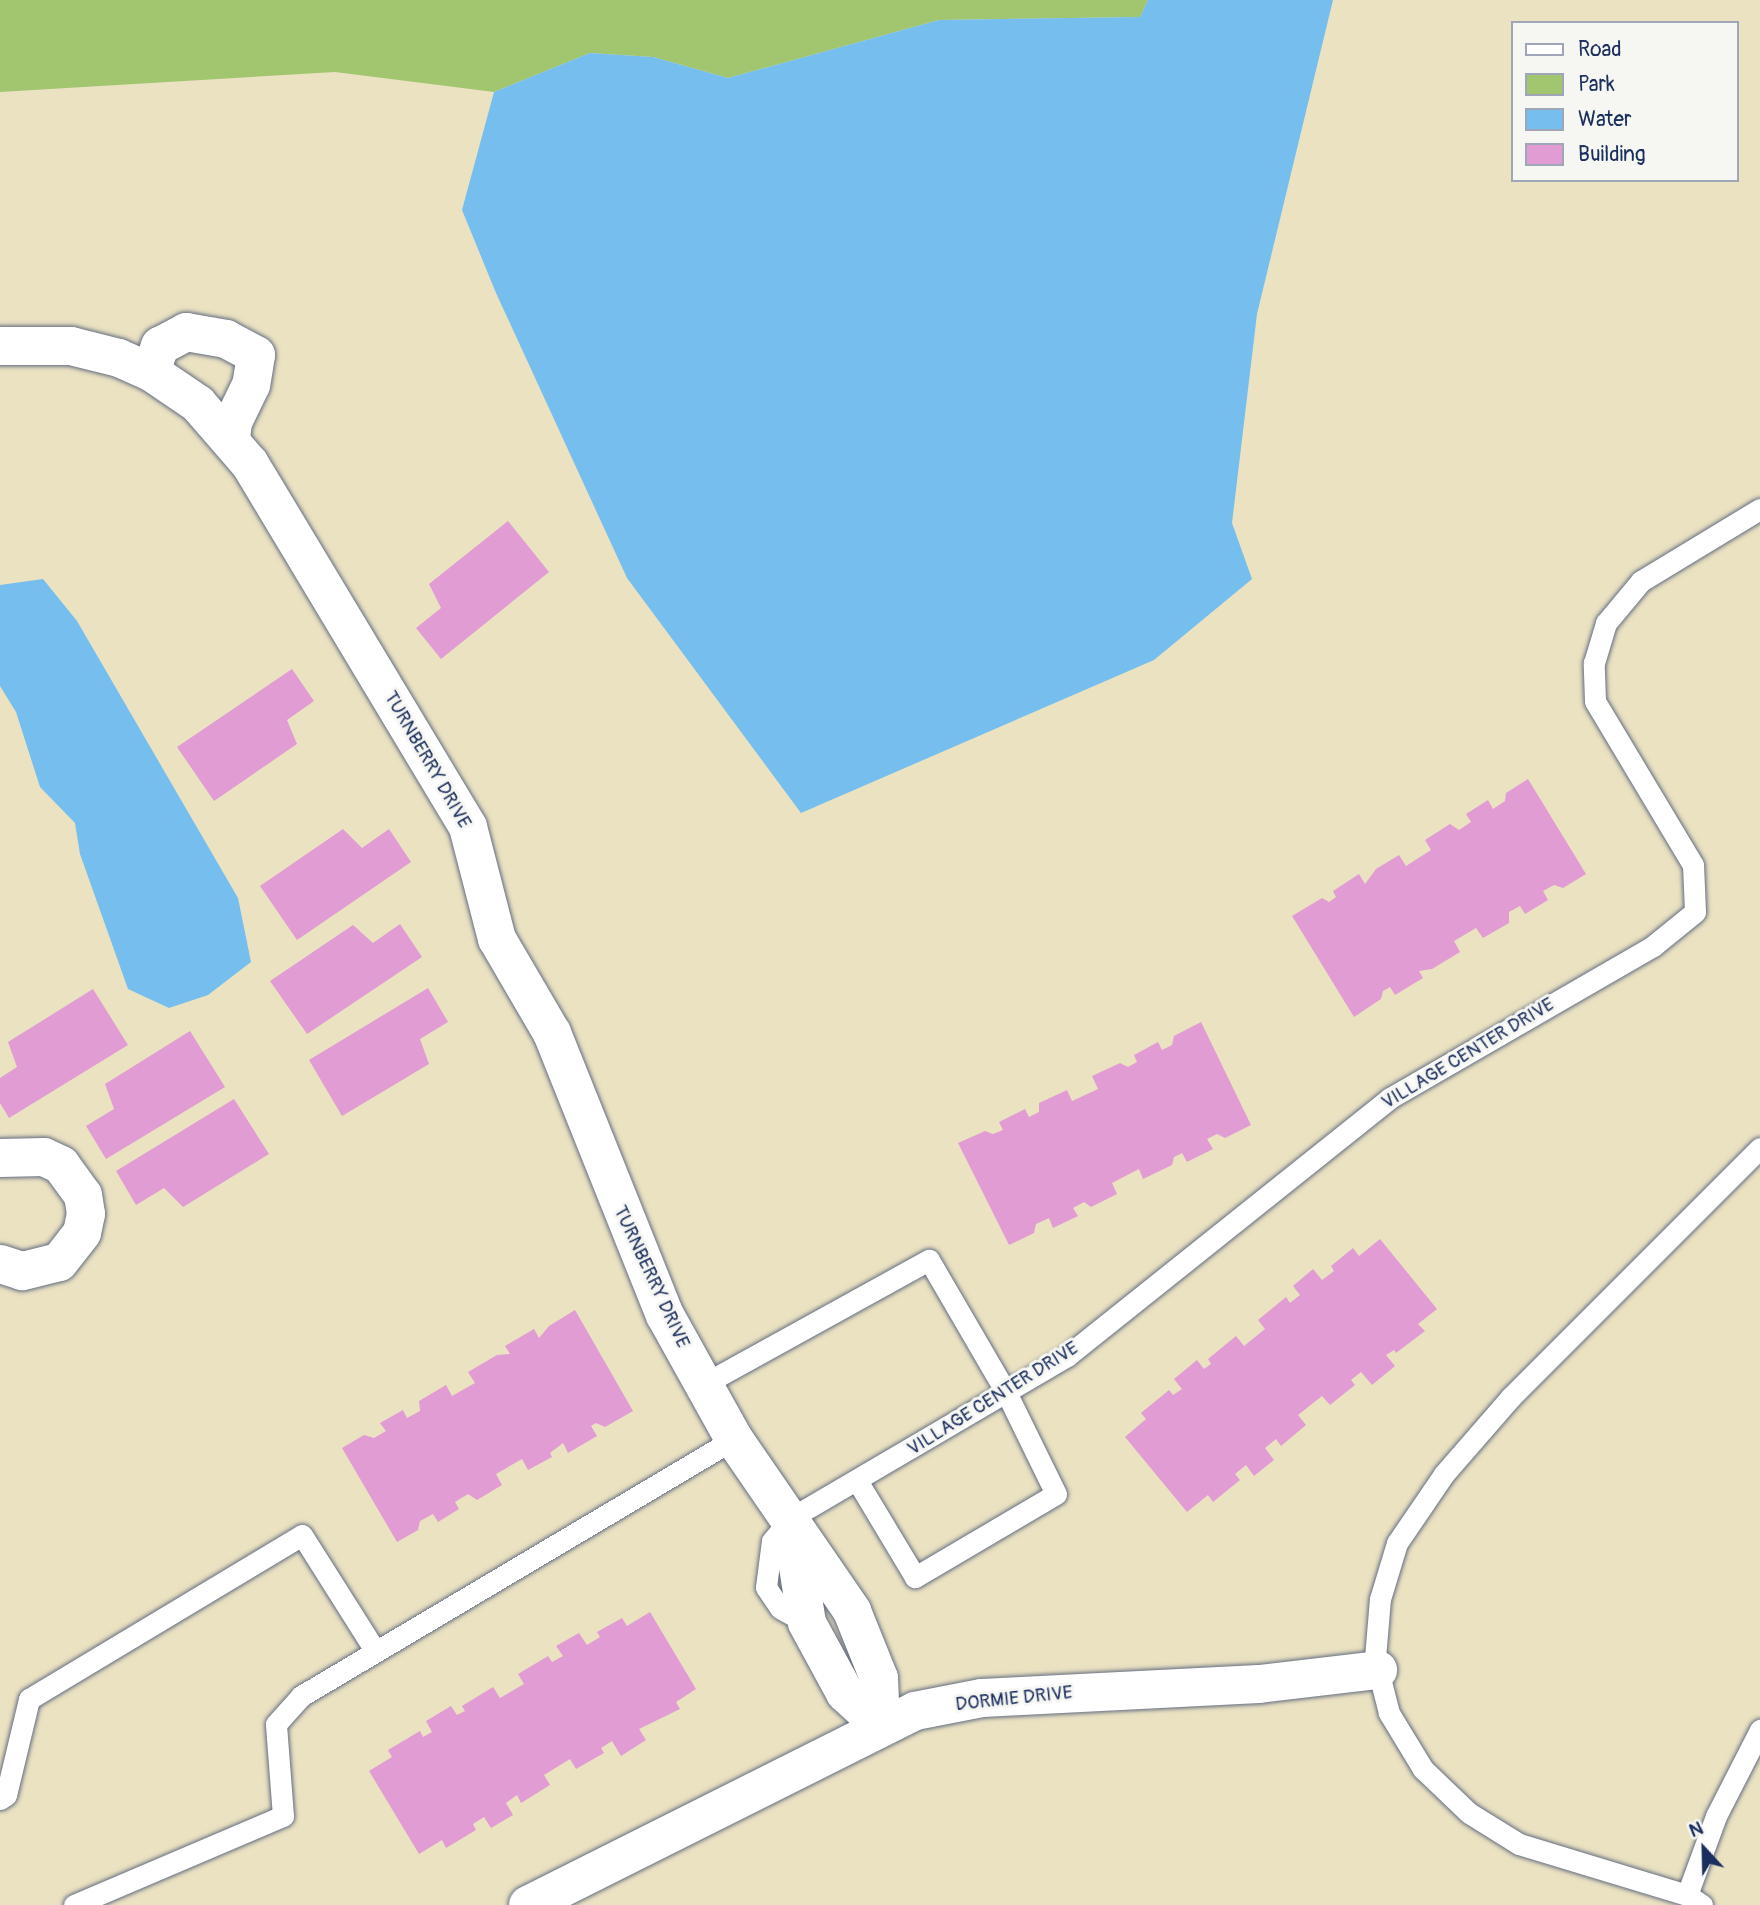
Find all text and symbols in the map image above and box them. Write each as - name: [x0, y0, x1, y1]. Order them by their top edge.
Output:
- legend: [1512, 21, 1739, 182]
- text: Road: [1578, 36, 1622, 63]
- text: Park: [1578, 71, 1615, 98]
- text: Water: [1578, 106, 1631, 133]
- text: Building: [1578, 141, 1645, 168]
- street label: TURNBERRY DRIVE: [379, 687, 475, 833]
- street label: VILLAGE CENTER DRIVE: [1378, 993, 1558, 1115]
- street label: TURNBERRY DRIVE: [608, 1202, 694, 1352]
- street label: VILLAGE CENTER DRIVE: [903, 1337, 1083, 1461]
- street label: DORMIE DRIVE: [954, 1682, 1074, 1716]
- north arrow: [1669, 1814, 1739, 1884]
- text: N: [1686, 1816, 1707, 1843]

